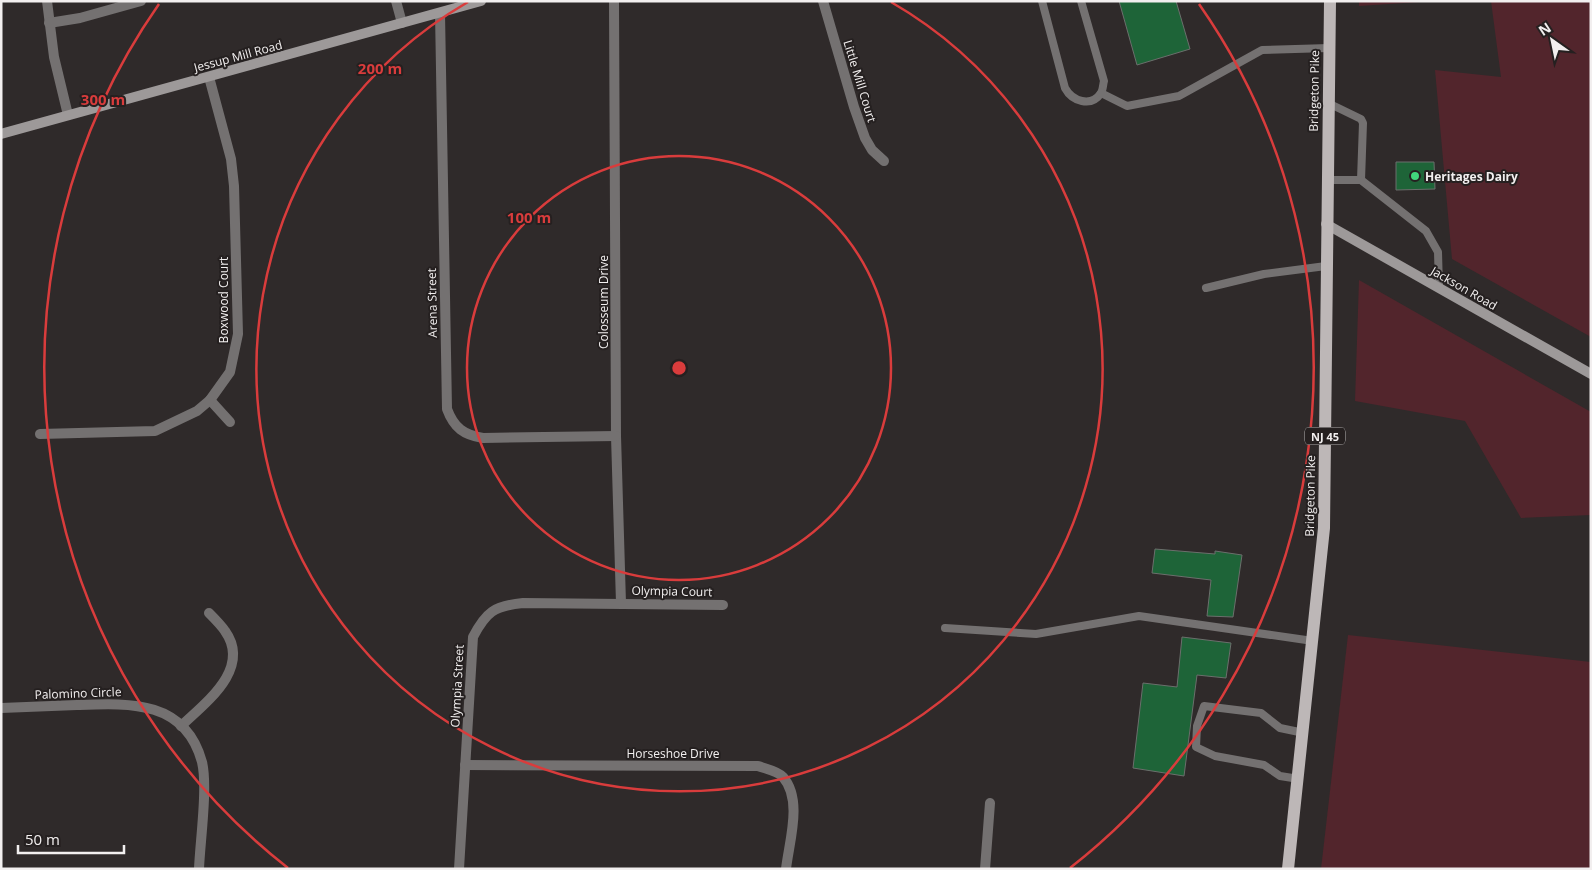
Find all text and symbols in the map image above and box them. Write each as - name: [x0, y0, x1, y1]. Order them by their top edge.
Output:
- north arrow: [1527, 15, 1577, 65]
- text: N: [1535, 18, 1555, 40]
- street label: Jessup Mill Road: [191, 36, 284, 76]
- street label: Little Mill Court: [839, 38, 881, 124]
- street label: Bridgeton Pike: [1305, 50, 1323, 132]
- text: 200 m: [358, 58, 402, 78]
- text: 300 m: [81, 89, 125, 109]
- place label: Heritages Dairy: [1425, 168, 1518, 185]
- marker: Heritages Dairy: [1409, 170, 1421, 182]
- text: 100 m: [507, 207, 551, 227]
- street label: Colosseum Drive: [595, 255, 612, 349]
- street label: Boxwood Court: [215, 257, 232, 343]
- street label: Jackson Road: [1427, 262, 1500, 314]
- street label: Arena Street: [423, 268, 441, 338]
- centre of rings: [670, 359, 688, 377]
- road number: NJ 45: [1305, 428, 1345, 444]
- street label: Bridgeton Pike: [1301, 455, 1319, 537]
- street label: Olympia Court: [631, 582, 713, 600]
- street label: Olympia Street: [446, 644, 468, 728]
- street label: Palomino Circle: [34, 683, 122, 703]
- street label: Horseshoe Drive: [627, 745, 720, 762]
- scale bar: [18, 822, 124, 854]
- text: 50 m: [25, 829, 60, 849]

